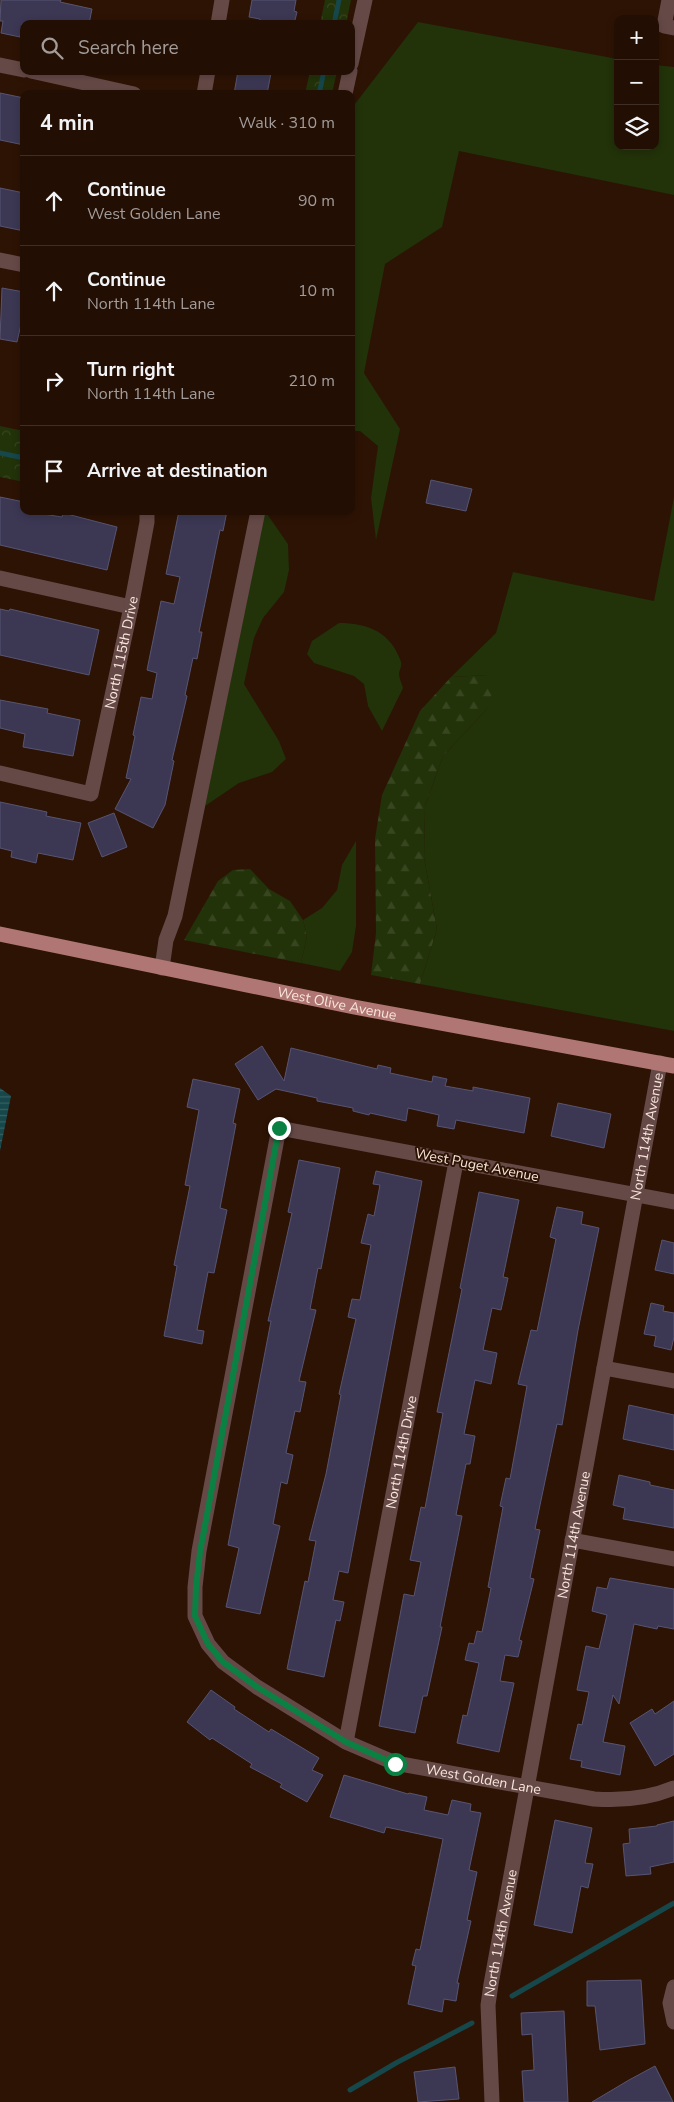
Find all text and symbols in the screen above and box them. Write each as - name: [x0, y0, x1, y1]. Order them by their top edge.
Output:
- map controls: [614, 15, 659, 150]
- button: +: [614, 15, 659, 60]
- search box: [20, 20, 355, 75]
- icon: search: [38, 34, 66, 62]
- text: Search here: [78, 35, 179, 61]
- button: −: [614, 60, 659, 105]
- button: layers: [614, 105, 659, 150]
- text: 4 min: [40, 109, 94, 137]
- text: Walk · 310 m: [239, 112, 335, 134]
- text: Continue: [87, 177, 166, 203]
- icon: ahead: [40, 187, 68, 215]
- text: 90 m: [298, 190, 335, 212]
- text: West Golden Lane: [87, 203, 221, 225]
- text: Continue: [87, 267, 166, 293]
- icon: ahead: [40, 277, 68, 305]
- text: 10 m: [298, 280, 335, 302]
- text: North 114th Lane: [87, 293, 215, 315]
- text: Turn right: [87, 357, 174, 383]
- icon: right: [40, 367, 68, 395]
- text: 210 m: [288, 370, 335, 392]
- text: North 114th Lane: [87, 383, 215, 405]
- icon: arrive: [40, 457, 68, 485]
- text: Arrive at destination: [87, 458, 268, 484]
- street label: North 115th Drive: [100, 595, 142, 711]
- street label: West Olive Avenue: [276, 982, 398, 1024]
- street label: North 114th Avenue: [626, 1071, 668, 1202]
- route end: [268, 1117, 291, 1140]
- street label: West Puget Avenue: [414, 1144, 540, 1186]
- street label: North 114th Drive: [381, 1394, 421, 1510]
- street label: North 114th Avenue: [552, 1469, 594, 1600]
- route start: [384, 1753, 407, 1776]
- street label: West Golden Lane: [424, 1759, 543, 1799]
- street label: North 114th Avenue: [480, 1868, 521, 1998]

